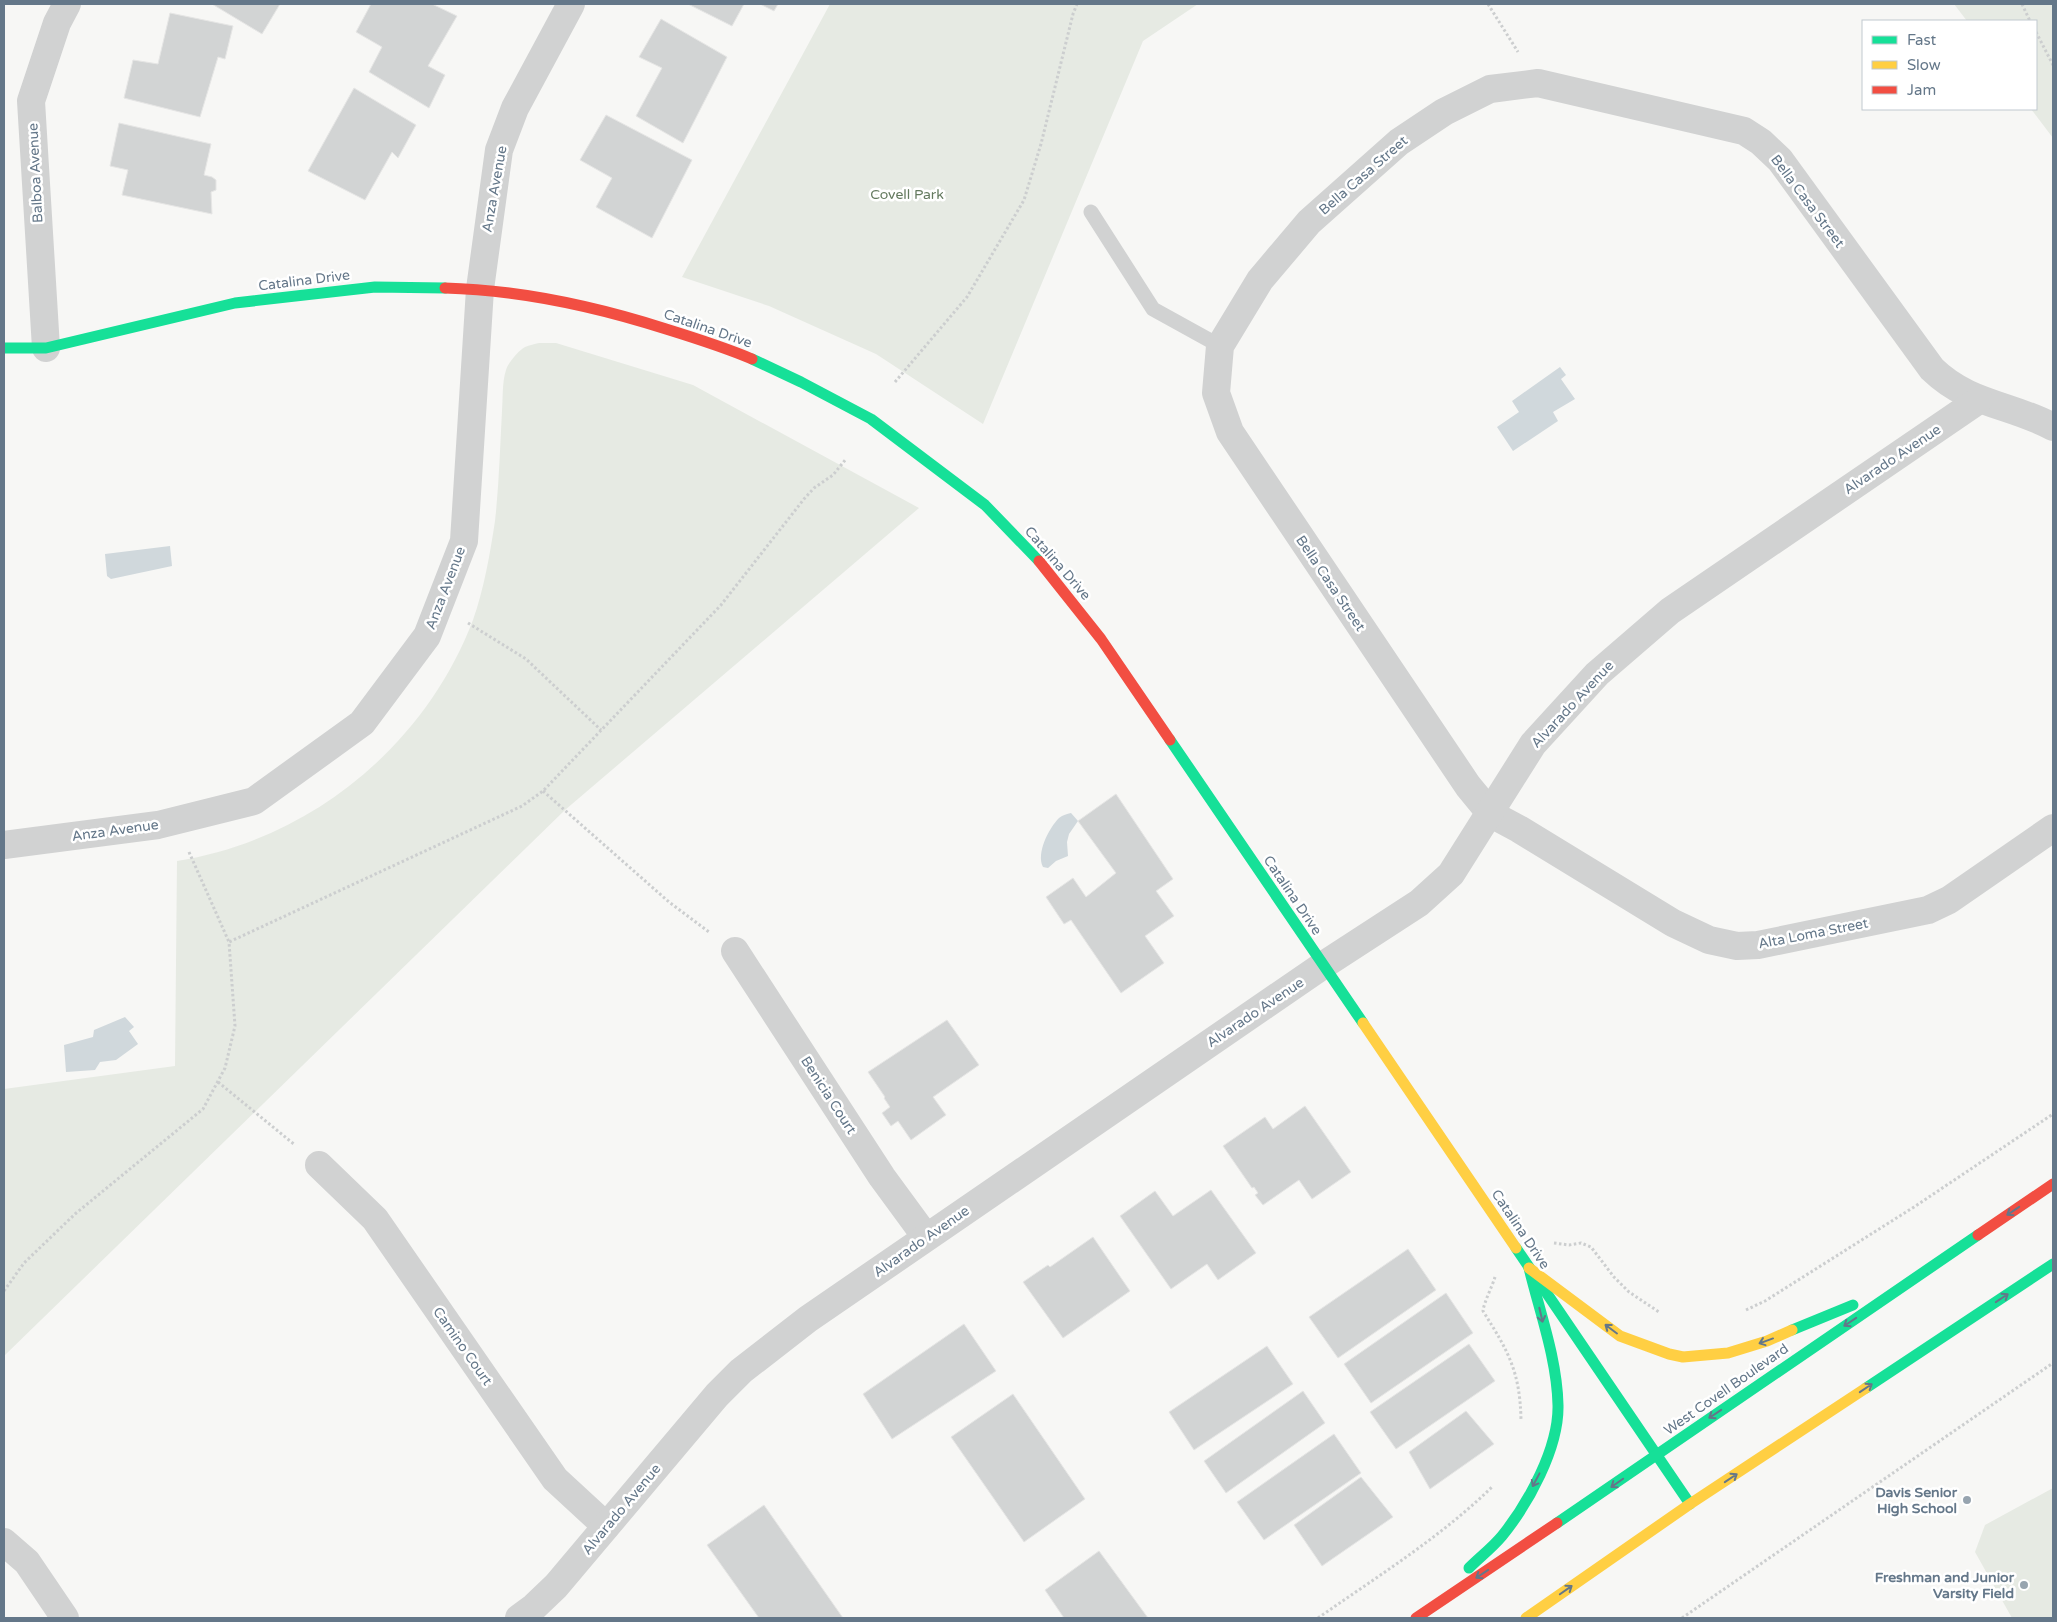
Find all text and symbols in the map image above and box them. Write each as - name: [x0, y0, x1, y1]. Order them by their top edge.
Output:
- legend: [1862, 20, 2037, 110]
- text: Fast: [1907, 31, 1937, 49]
- text: Slow: [1907, 56, 1941, 74]
- text: Jam: [1907, 81, 1936, 99]
- street label: Balboa Avenue: [24, 123, 47, 223]
- street label: Bella Casa Street: [1316, 132, 1412, 218]
- street label: Anza Avenue: [479, 144, 510, 234]
- street label: Bella Casa Street: [1767, 152, 1848, 252]
- park label: Covell Park: [870, 186, 944, 203]
- street label: Catalina Drive: [257, 266, 351, 295]
- street label: Catalina Drive: [662, 305, 754, 352]
- street label: Alvarado Avenue: [1841, 421, 1944, 498]
- street label: Catalina Drive: [1021, 523, 1094, 604]
- street label: Bella Casa Street: [1292, 532, 1369, 635]
- street label: Anza Avenue: [422, 544, 469, 632]
- street label: Alvarado Avenue: [1527, 657, 1617, 752]
- street label: Anza Avenue: [71, 816, 160, 845]
- street label: Catalina Drive: [1260, 852, 1325, 938]
- street label: Alta Loma Street: [1757, 914, 1870, 952]
- street label: Alvarado Avenue: [1204, 974, 1307, 1051]
- street label: Benicia Court: [797, 1053, 860, 1138]
- street label: Catalina Drive: [1488, 1186, 1553, 1272]
- street label: Alvarado Avenue: [870, 1202, 973, 1281]
- one-way arrow: [2006, 1206, 2020, 1216]
- one-way arrow: [1994, 1293, 2008, 1303]
- street label: Camino Court: [429, 1304, 496, 1389]
- one-way arrow: [1537, 1307, 1546, 1323]
- one-way arrow: [1843, 1317, 1857, 1327]
- one-way arrow: [1605, 1324, 1618, 1335]
- one-way arrow: [1758, 1337, 1774, 1346]
- street label: West Covell Boulevard: [1661, 1340, 1792, 1439]
- one-way arrow: [1859, 1383, 1873, 1393]
- one-way arrow: [1709, 1409, 1723, 1419]
- street label: Alvarado Avenue: [578, 1460, 664, 1558]
- one-way arrow: [1531, 1472, 1540, 1487]
- one-way arrow: [1724, 1472, 1738, 1483]
- one-way arrow: [1610, 1478, 1624, 1488]
- place label: Davis Senior High School: [1875, 1484, 1958, 1517]
- marker: Davis Senior High School: [1961, 1494, 1973, 1506]
- one-way arrow: [1475, 1569, 1489, 1579]
- place label: Freshman and Junior Varsity Field: [1875, 1569, 2015, 1602]
- marker: Freshman and Junior Varsity Field: [2018, 1579, 2030, 1591]
- one-way arrow: [1558, 1585, 1572, 1595]

